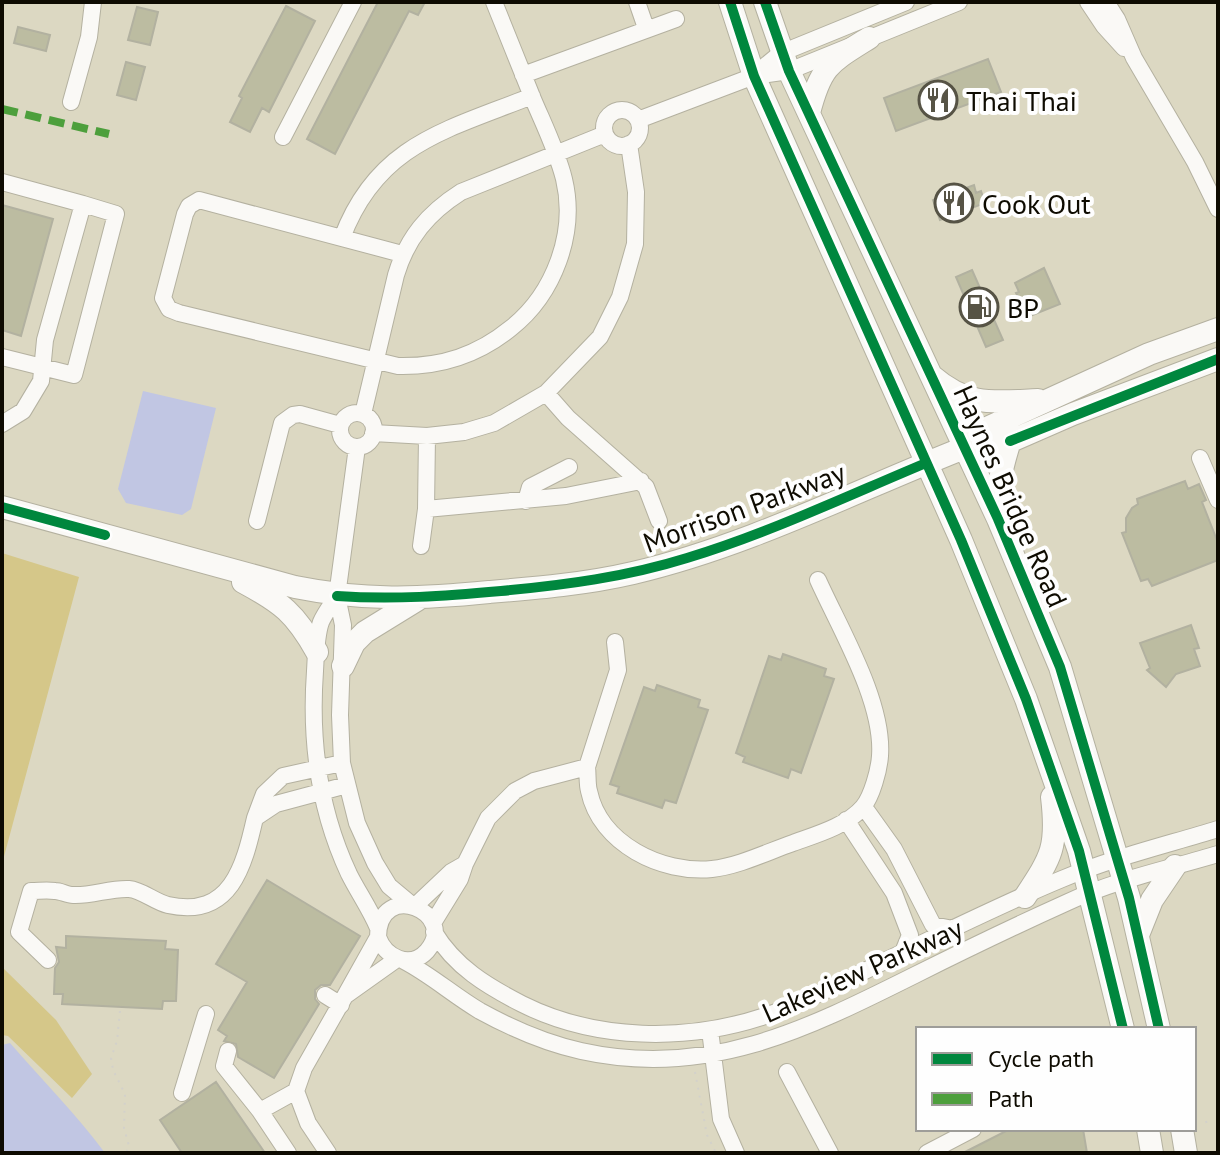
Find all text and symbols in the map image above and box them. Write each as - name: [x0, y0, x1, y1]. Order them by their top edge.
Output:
- restaurant icon: Thai Thai: [917, 79, 959, 121]
- place label: Thai Thai: [966, 82, 1077, 119]
- restaurant icon: Cook Out: [933, 182, 975, 224]
- place label: Cook Out: [982, 185, 1091, 222]
- fuel station icon: BP: [958, 286, 1000, 328]
- place label: BP: [1007, 289, 1039, 326]
- street label: Haynes Bridge Road: [945, 379, 1077, 613]
- street label: Morrison Parkway: [638, 453, 850, 561]
- street label: Lakeview Parkway: [756, 909, 968, 1031]
- legend: [916, 1027, 1196, 1131]
- text: Cycle path: [988, 1043, 1094, 1074]
- text: Path: [988, 1083, 1034, 1114]

